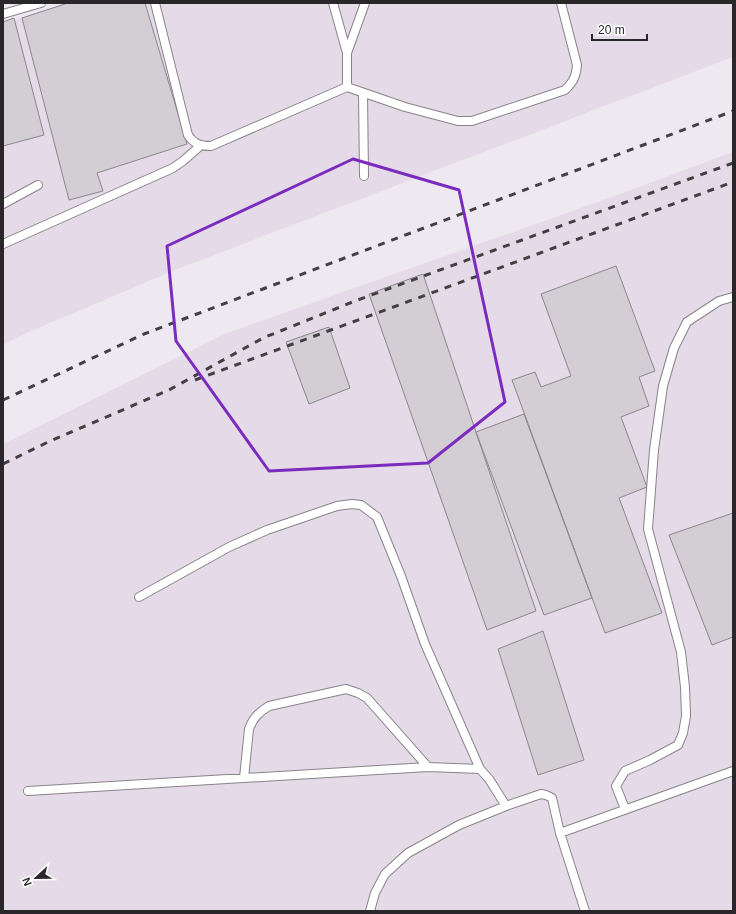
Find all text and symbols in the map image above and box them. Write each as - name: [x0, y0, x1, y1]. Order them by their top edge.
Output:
- scale bar: [592, 16, 647, 42]
- text: 20 m: [598, 23, 625, 37]
- north arrow: [16, 858, 56, 898]
- text: N: [20, 876, 34, 888]

